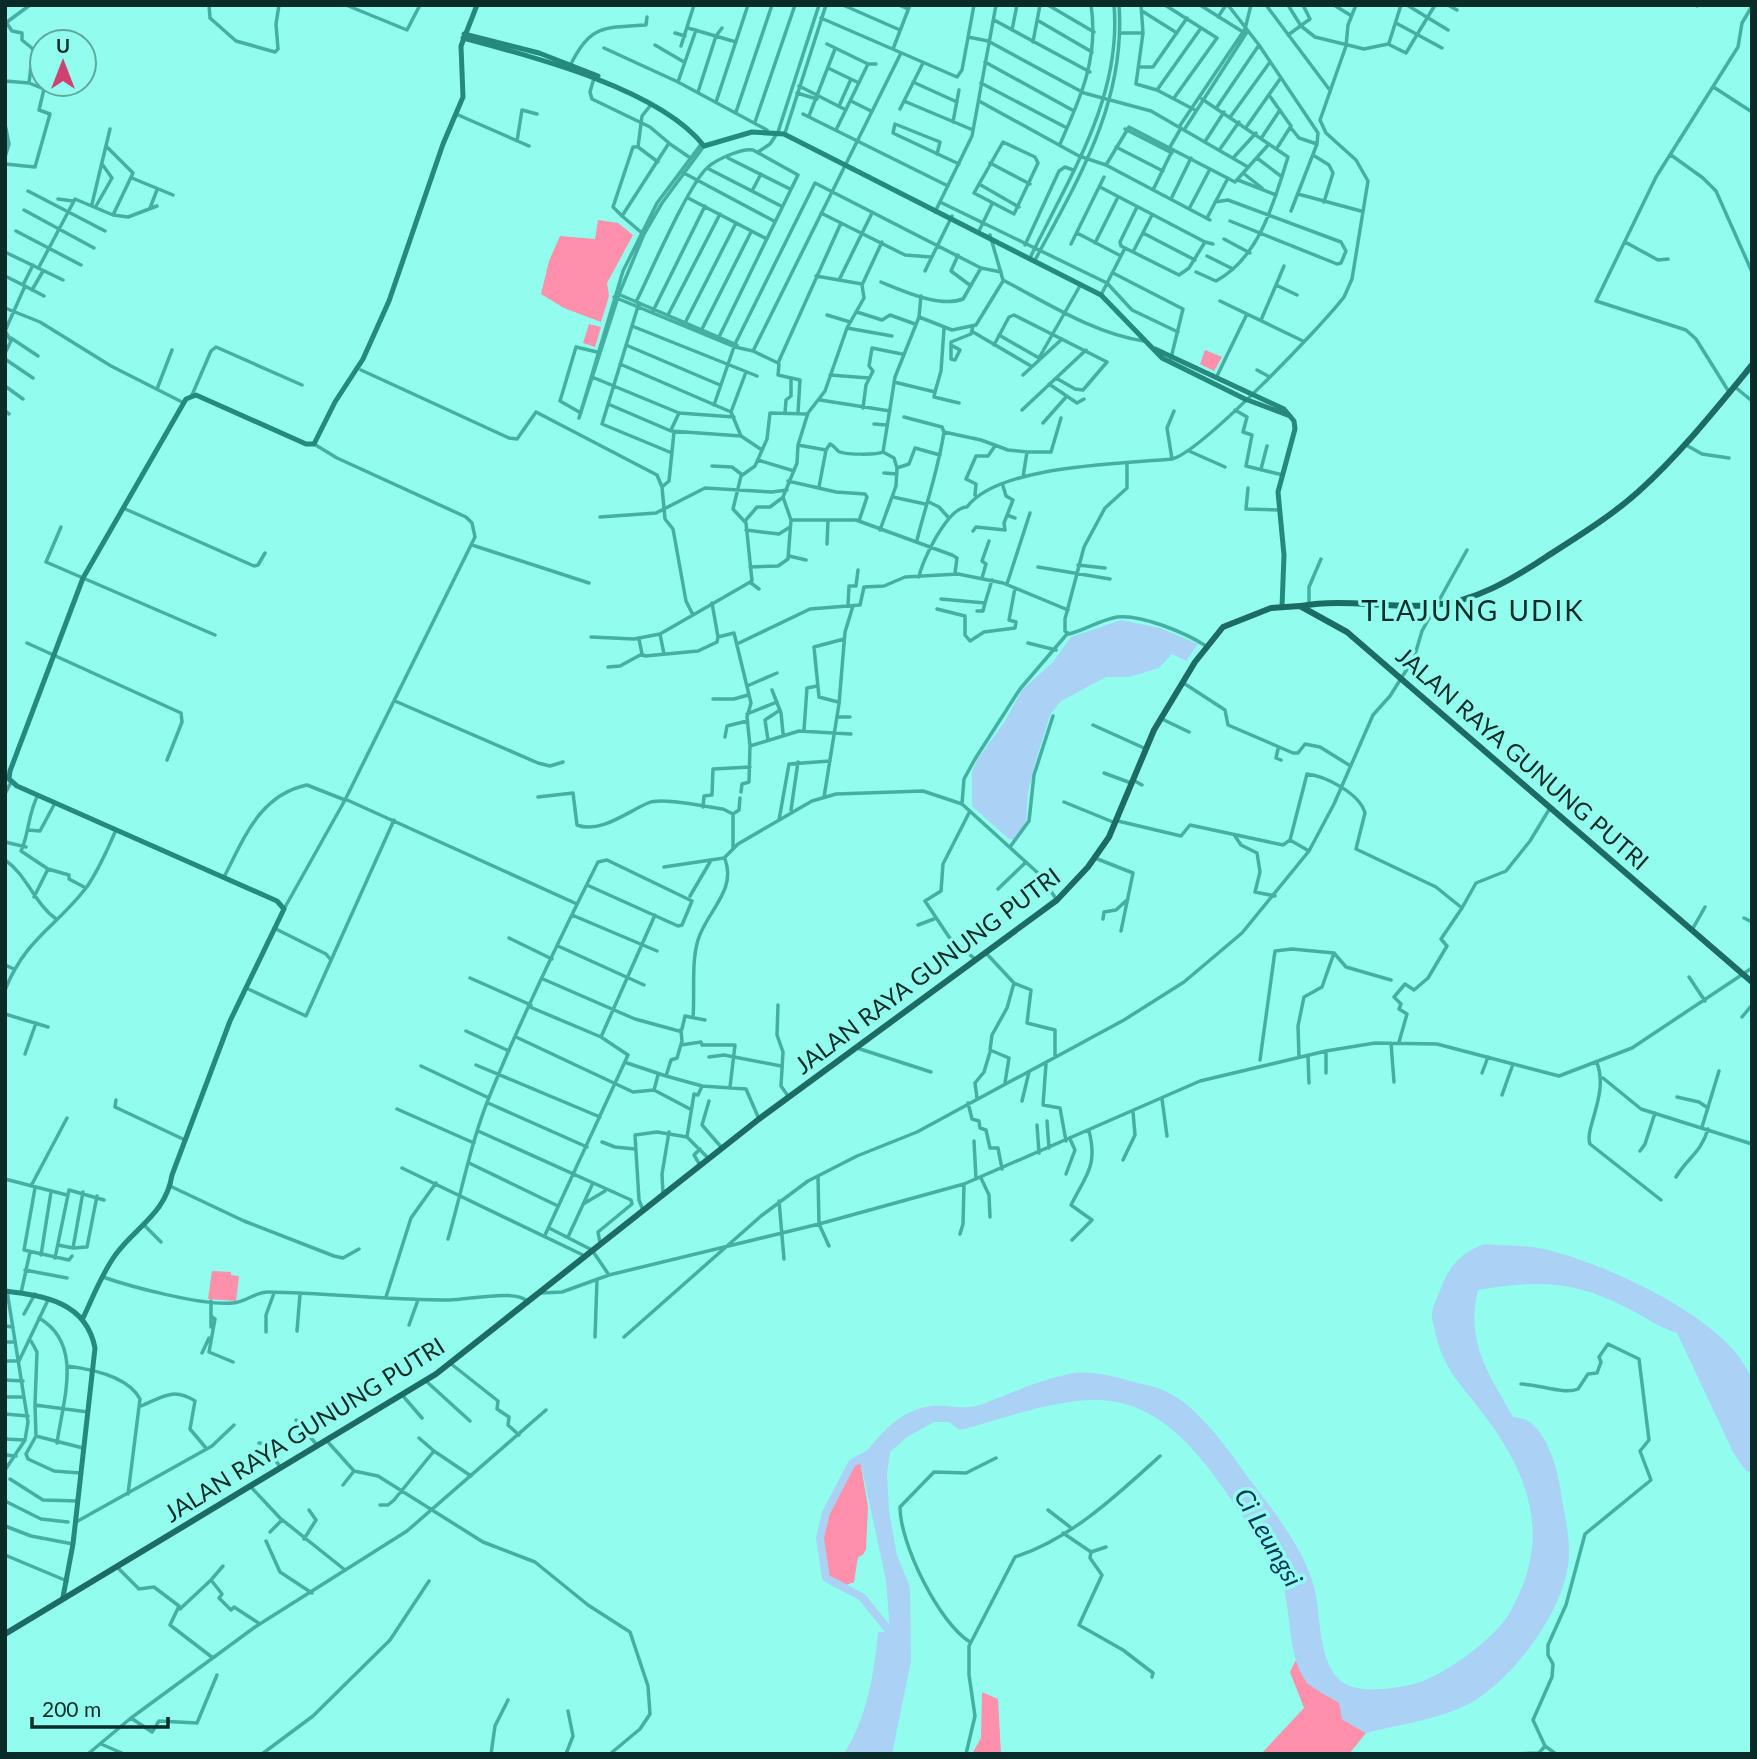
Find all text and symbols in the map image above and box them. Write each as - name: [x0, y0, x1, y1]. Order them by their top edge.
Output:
- north arrow: [28, 28, 98, 98]
- text: U: [56, 34, 70, 57]
- district label: TLAJUNG UDIK: [1361, 593, 1585, 627]
- street label: JALAN RAYA GUNUNG PUTRI: [1391, 640, 1655, 876]
- street label: JALAN RAYA GUNUNG PUTRI: [789, 861, 1065, 1079]
- street label: JALAN RAYA GUNUNG PUTRI: [159, 1331, 449, 1527]
- water label: Ci Leungsi: [1228, 1482, 1310, 1592]
- scale bar: [32, 1686, 168, 1730]
- text: 200 m: [42, 1696, 101, 1721]

